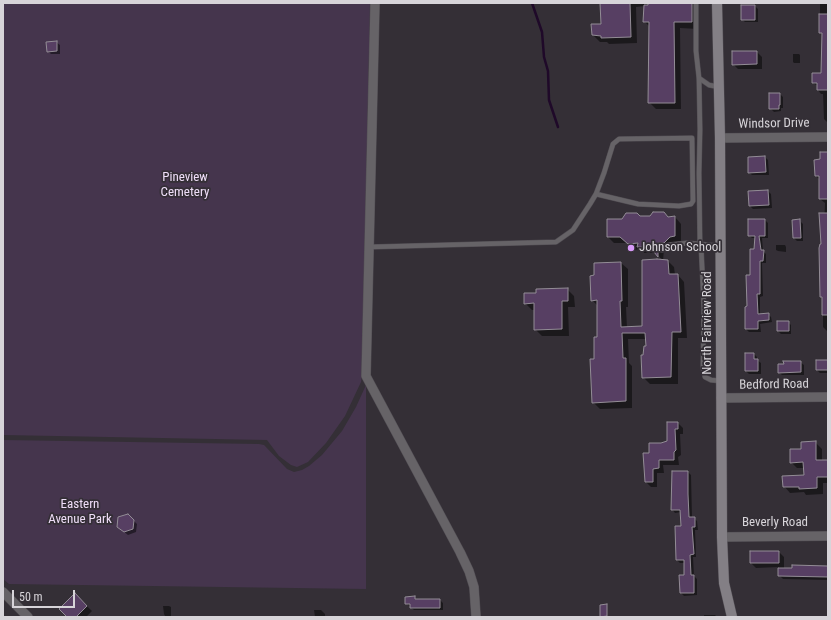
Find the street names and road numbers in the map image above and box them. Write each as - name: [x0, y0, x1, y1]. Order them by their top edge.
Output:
- street label: Windsor Drive: [738, 116, 810, 132]
- street label: North Fairview Road: [700, 271, 716, 375]
- street label: Bedford Road: [739, 377, 809, 393]
- street label: Beverly Road: [742, 515, 808, 531]

